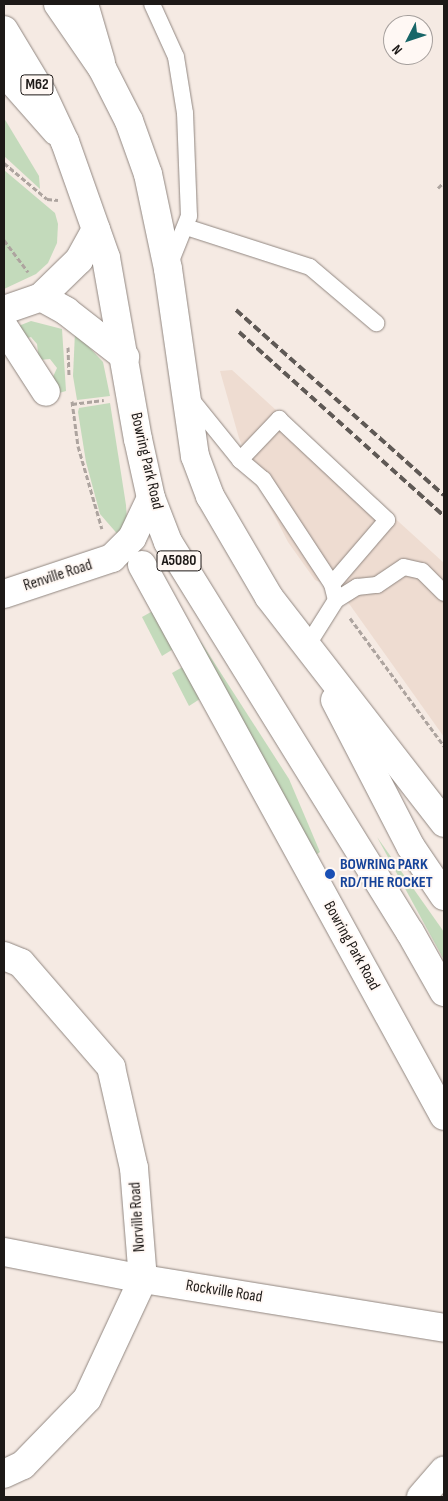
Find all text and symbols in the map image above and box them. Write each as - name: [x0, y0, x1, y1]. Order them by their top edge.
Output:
- north arrow: [383, 15, 433, 65]
- text: N: [388, 41, 406, 58]
- road number: M62: [20, 72, 54, 98]
- street label: Bowring Park Road: [126, 411, 166, 511]
- road number: A5080: [156, 548, 202, 574]
- street label: Renville Road: [21, 556, 95, 596]
- place label: BOWRING PARK RD/THE ROCKET: [340, 855, 433, 893]
- marker: BOWRING PARK RD/THE ROCKET: [324, 868, 336, 880]
- street label: Bowring Park Road: [319, 898, 383, 994]
- street label: Norville Road: [126, 1181, 150, 1253]
- street label: Rockville Road: [184, 1276, 264, 1308]

